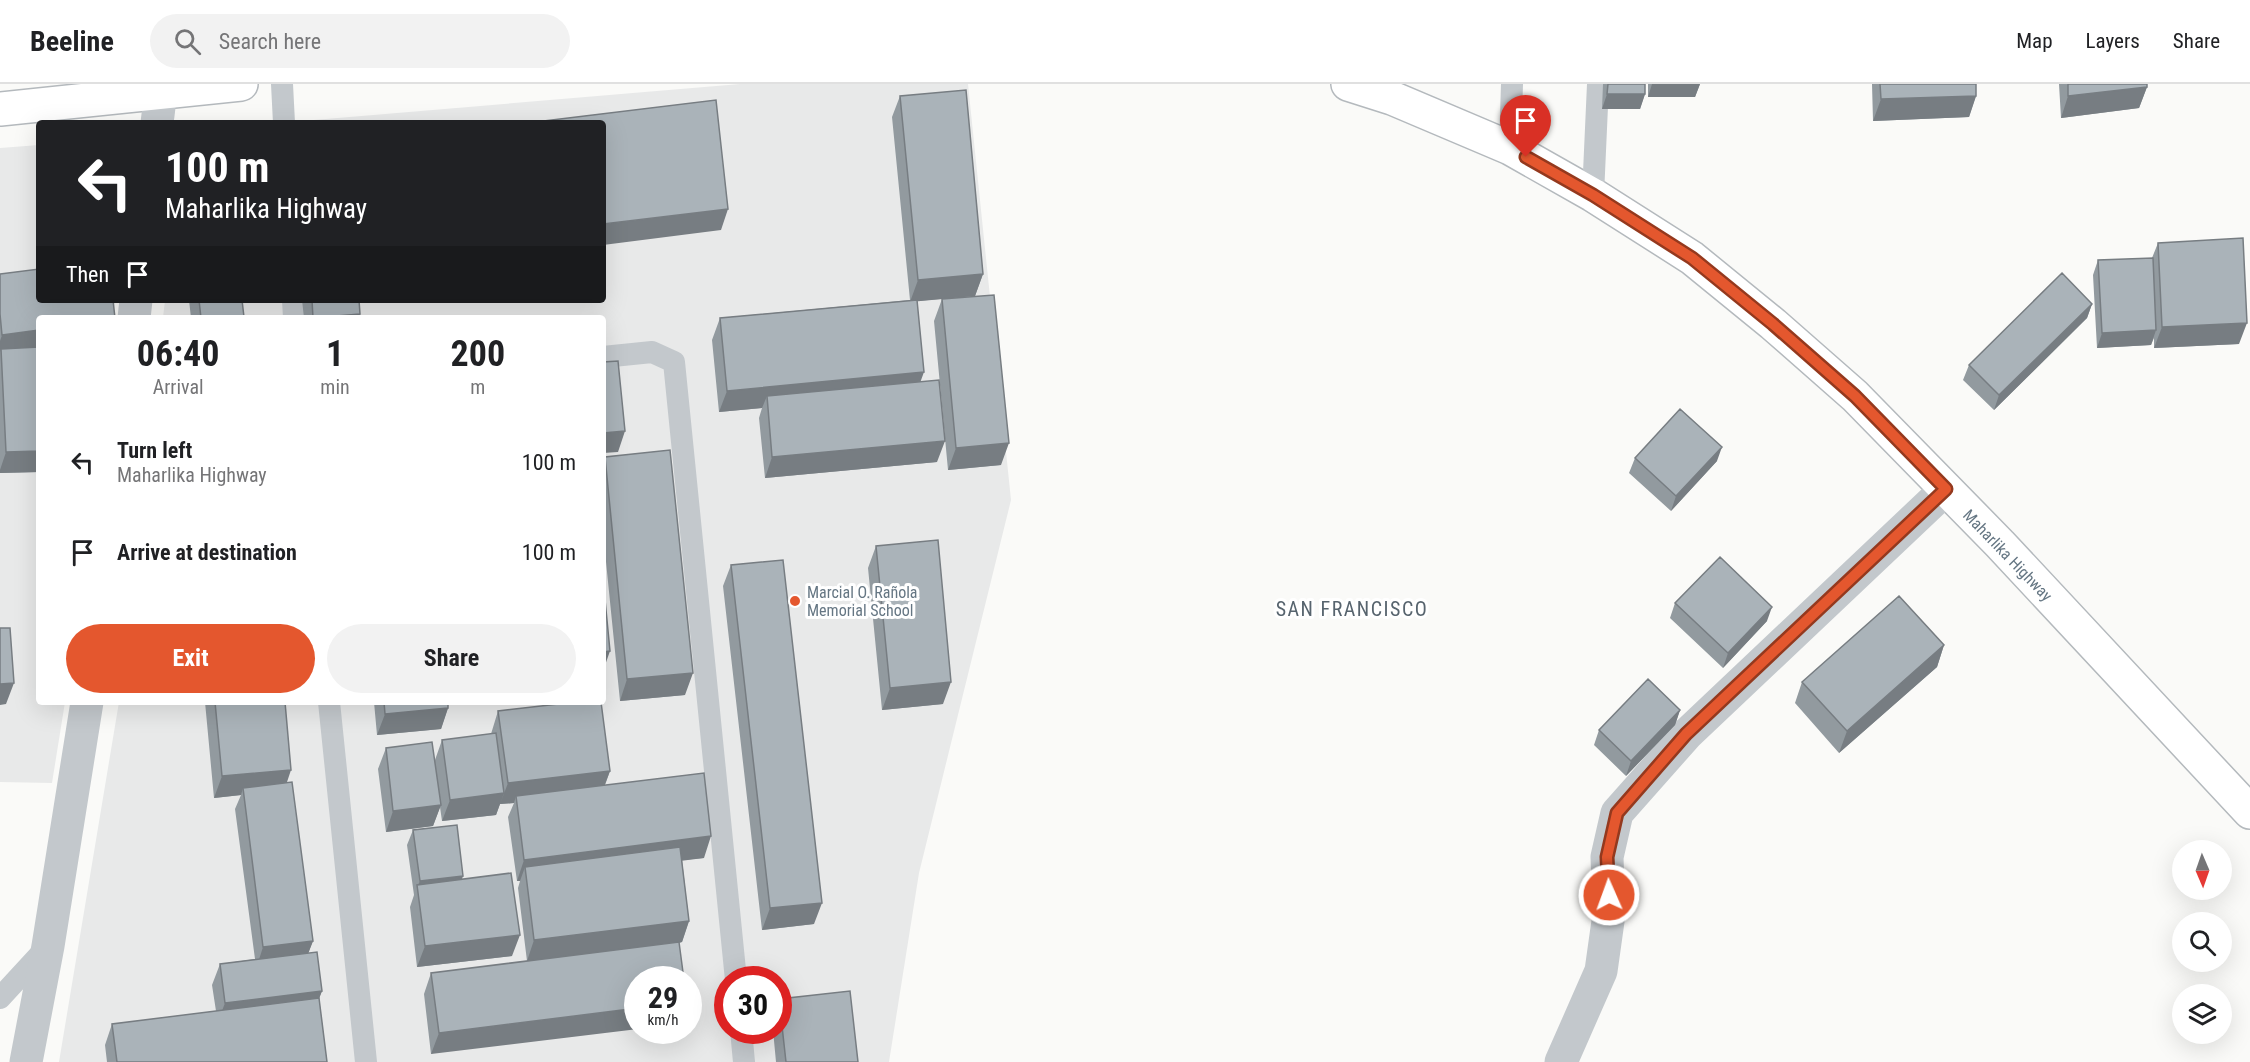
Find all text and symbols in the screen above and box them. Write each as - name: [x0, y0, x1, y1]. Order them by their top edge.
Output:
- search box: [150, 14, 570, 68]
- text: Beeline: [30, 25, 114, 58]
- icon: search: [171, 25, 204, 58]
- text: Search here: [219, 29, 321, 54]
- text: Map: [2016, 29, 2053, 53]
- text: Layers: [2086, 29, 2140, 53]
- text: Share: [2173, 29, 2220, 53]
- pin: [1500, 95, 1551, 157]
- icon: arrive: [1509, 104, 1542, 137]
- text: 100 m: [165, 143, 270, 192]
- icon: left: [66, 144, 144, 222]
- text: Maharlika Highway: [165, 193, 367, 225]
- icon: arrive: [121, 258, 154, 291]
- text: Then: [66, 262, 109, 287]
- text: 06:40: [137, 333, 219, 375]
- text: 1: [326, 333, 344, 375]
- text: 200: [451, 333, 505, 375]
- text: Arrival: [153, 375, 204, 399]
- text: min: [320, 375, 350, 399]
- text: m: [470, 375, 485, 399]
- text: Turn left: [117, 438, 192, 463]
- icon: left: [66, 446, 99, 479]
- text: 100 m: [522, 450, 576, 475]
- text: Maharlika Highway: [117, 463, 267, 487]
- street label: Maharlika Highway: [1959, 506, 2056, 605]
- icon: arrive: [66, 536, 99, 569]
- text: Arrive at destination: [117, 540, 297, 565]
- text: 100 m: [522, 540, 576, 565]
- place label: Marcial O. Rañola Memorial School: [807, 583, 918, 620]
- marker: Marcial O. Rañola Memorial School: [788, 594, 802, 608]
- district label: SAN FRANCISCO: [1276, 597, 1428, 621]
- button: Exit: [66, 624, 315, 693]
- button: Share: [327, 624, 576, 693]
- north arrow: [2172, 840, 2232, 900]
- map controls: [2172, 840, 2232, 1044]
- position arrow: [1577, 863, 1641, 927]
- button: search: [2172, 912, 2232, 972]
- speed limit sign: 30: [714, 966, 792, 1044]
- text: 29: [648, 980, 678, 1015]
- button: layers: [2172, 984, 2232, 1044]
- text: km/h: [648, 1011, 678, 1029]

